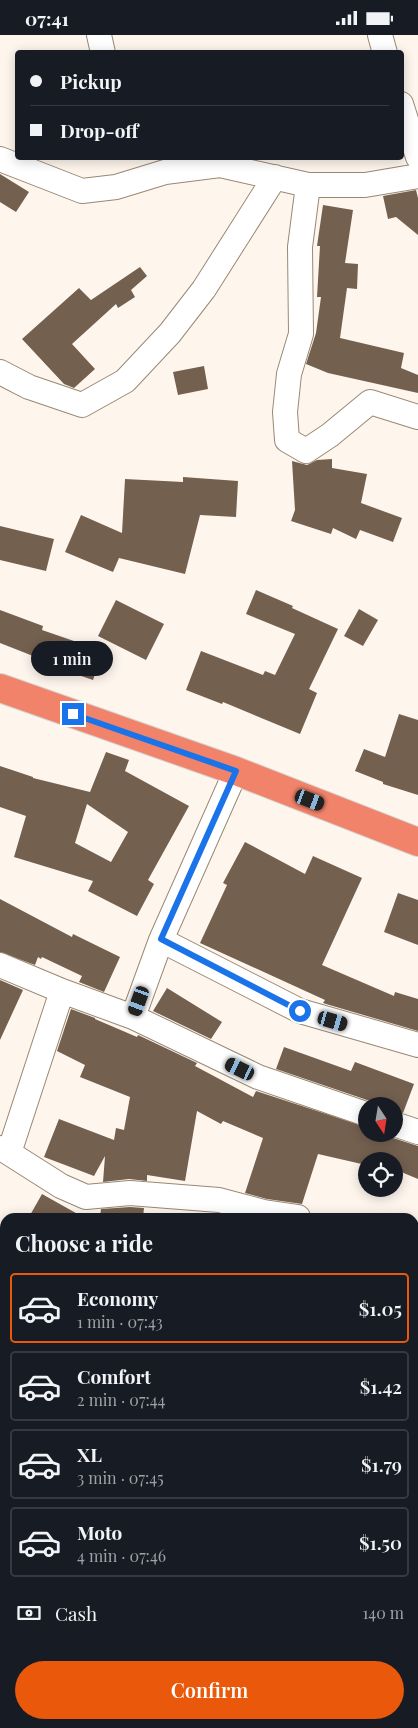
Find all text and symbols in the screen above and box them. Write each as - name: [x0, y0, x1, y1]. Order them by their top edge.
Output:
- text: 07:41: [25, 5, 69, 31]
- text: Pickup: [60, 68, 122, 94]
- text: Drop-off: [60, 117, 138, 143]
- callout: 1 min: [32, 641, 114, 677]
- text: 1 min: [53, 648, 91, 669]
- route end: [62, 703, 84, 725]
- car: [293, 788, 326, 812]
- car: [126, 984, 151, 1018]
- route start: [289, 1000, 311, 1022]
- car: [316, 1010, 349, 1032]
- car: [223, 1056, 256, 1082]
- north arrow: [358, 1097, 402, 1143]
- map controls: [358, 1097, 403, 1197]
- button: locate: [358, 1152, 403, 1197]
- text: Choose a ride: [15, 1228, 153, 1258]
- text: Economy: [77, 1285, 158, 1311]
- icon: car: [17, 1286, 62, 1331]
- text: $1.05: [359, 1295, 402, 1321]
- text: 1 min · 07:43: [77, 1311, 163, 1332]
- text: Comfort: [77, 1363, 151, 1389]
- icon: car: [17, 1364, 62, 1409]
- text: $1.42: [360, 1373, 402, 1399]
- text: 2 min · 07:44: [77, 1389, 165, 1410]
- text: XL: [77, 1441, 102, 1467]
- icon: car: [17, 1442, 62, 1487]
- text: $1.79: [361, 1451, 402, 1477]
- text: 3 min · 07:45: [77, 1467, 164, 1488]
- text: Moto: [77, 1519, 122, 1545]
- icon: car: [17, 1520, 62, 1565]
- text: $1.50: [359, 1529, 402, 1555]
- text: 4 min · 07:46: [77, 1545, 166, 1566]
- icon: cash: [15, 1599, 43, 1627]
- text: Cash: [55, 1600, 97, 1626]
- text: 140 m: [362, 1602, 404, 1623]
- button: Confirm: [15, 1661, 404, 1719]

